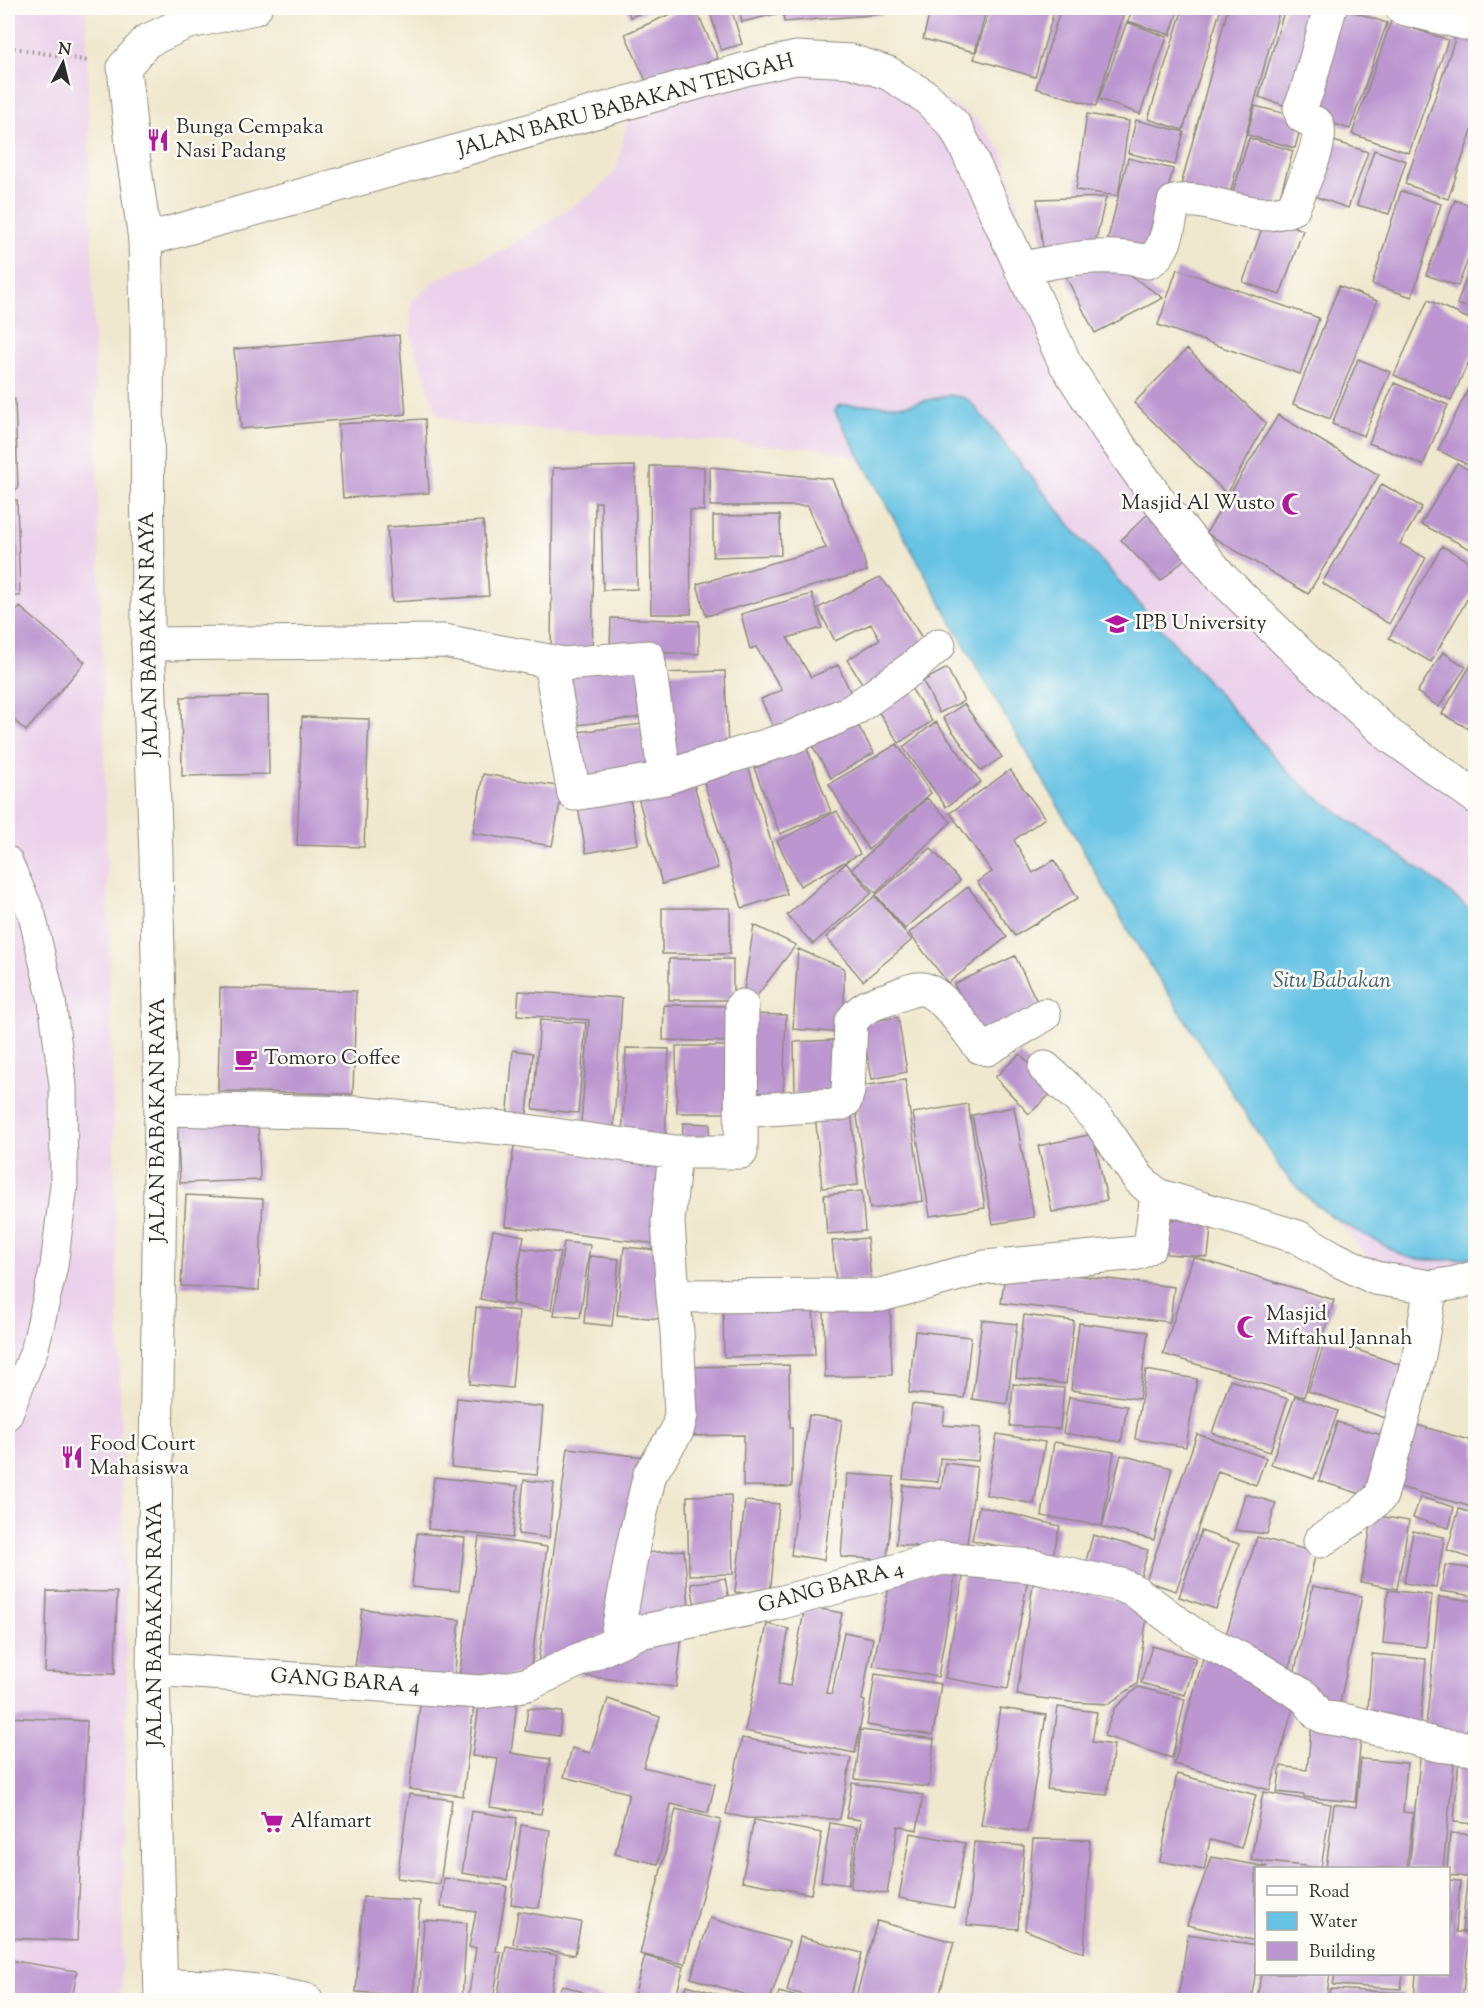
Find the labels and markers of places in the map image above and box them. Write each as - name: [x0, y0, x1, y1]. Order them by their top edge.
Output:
- place label: Bunga Cempaka Nasi Padang: [176, 113, 324, 167]
- restaurant icon: Bunga Cempaka Nasi Padang: [145, 127, 171, 153]
- place label: Masjid Al Wusto: [1121, 489, 1275, 519]
- mosque icon: Masjid Al Wusto: [1280, 491, 1306, 517]
- place label: IPB University: [1135, 609, 1267, 639]
- school or university icon: IPB University: [1104, 611, 1130, 637]
- place label: Tomoro Coffee: [264, 1044, 401, 1074]
- cafe icon: Tomoro Coffee: [233, 1046, 259, 1072]
- place label: Masjid Miftahul Jannah: [1266, 1300, 1413, 1354]
- mosque icon: Masjid Miftahul Jannah: [1235, 1314, 1261, 1340]
- place label: Food Court Mahasiswa: [90, 1430, 196, 1484]
- restaurant icon: Food Court Mahasiswa: [59, 1444, 85, 1470]
- place label: Alfamart: [290, 1807, 372, 1837]
- supermarket icon: Alfamart: [259, 1809, 285, 1835]

